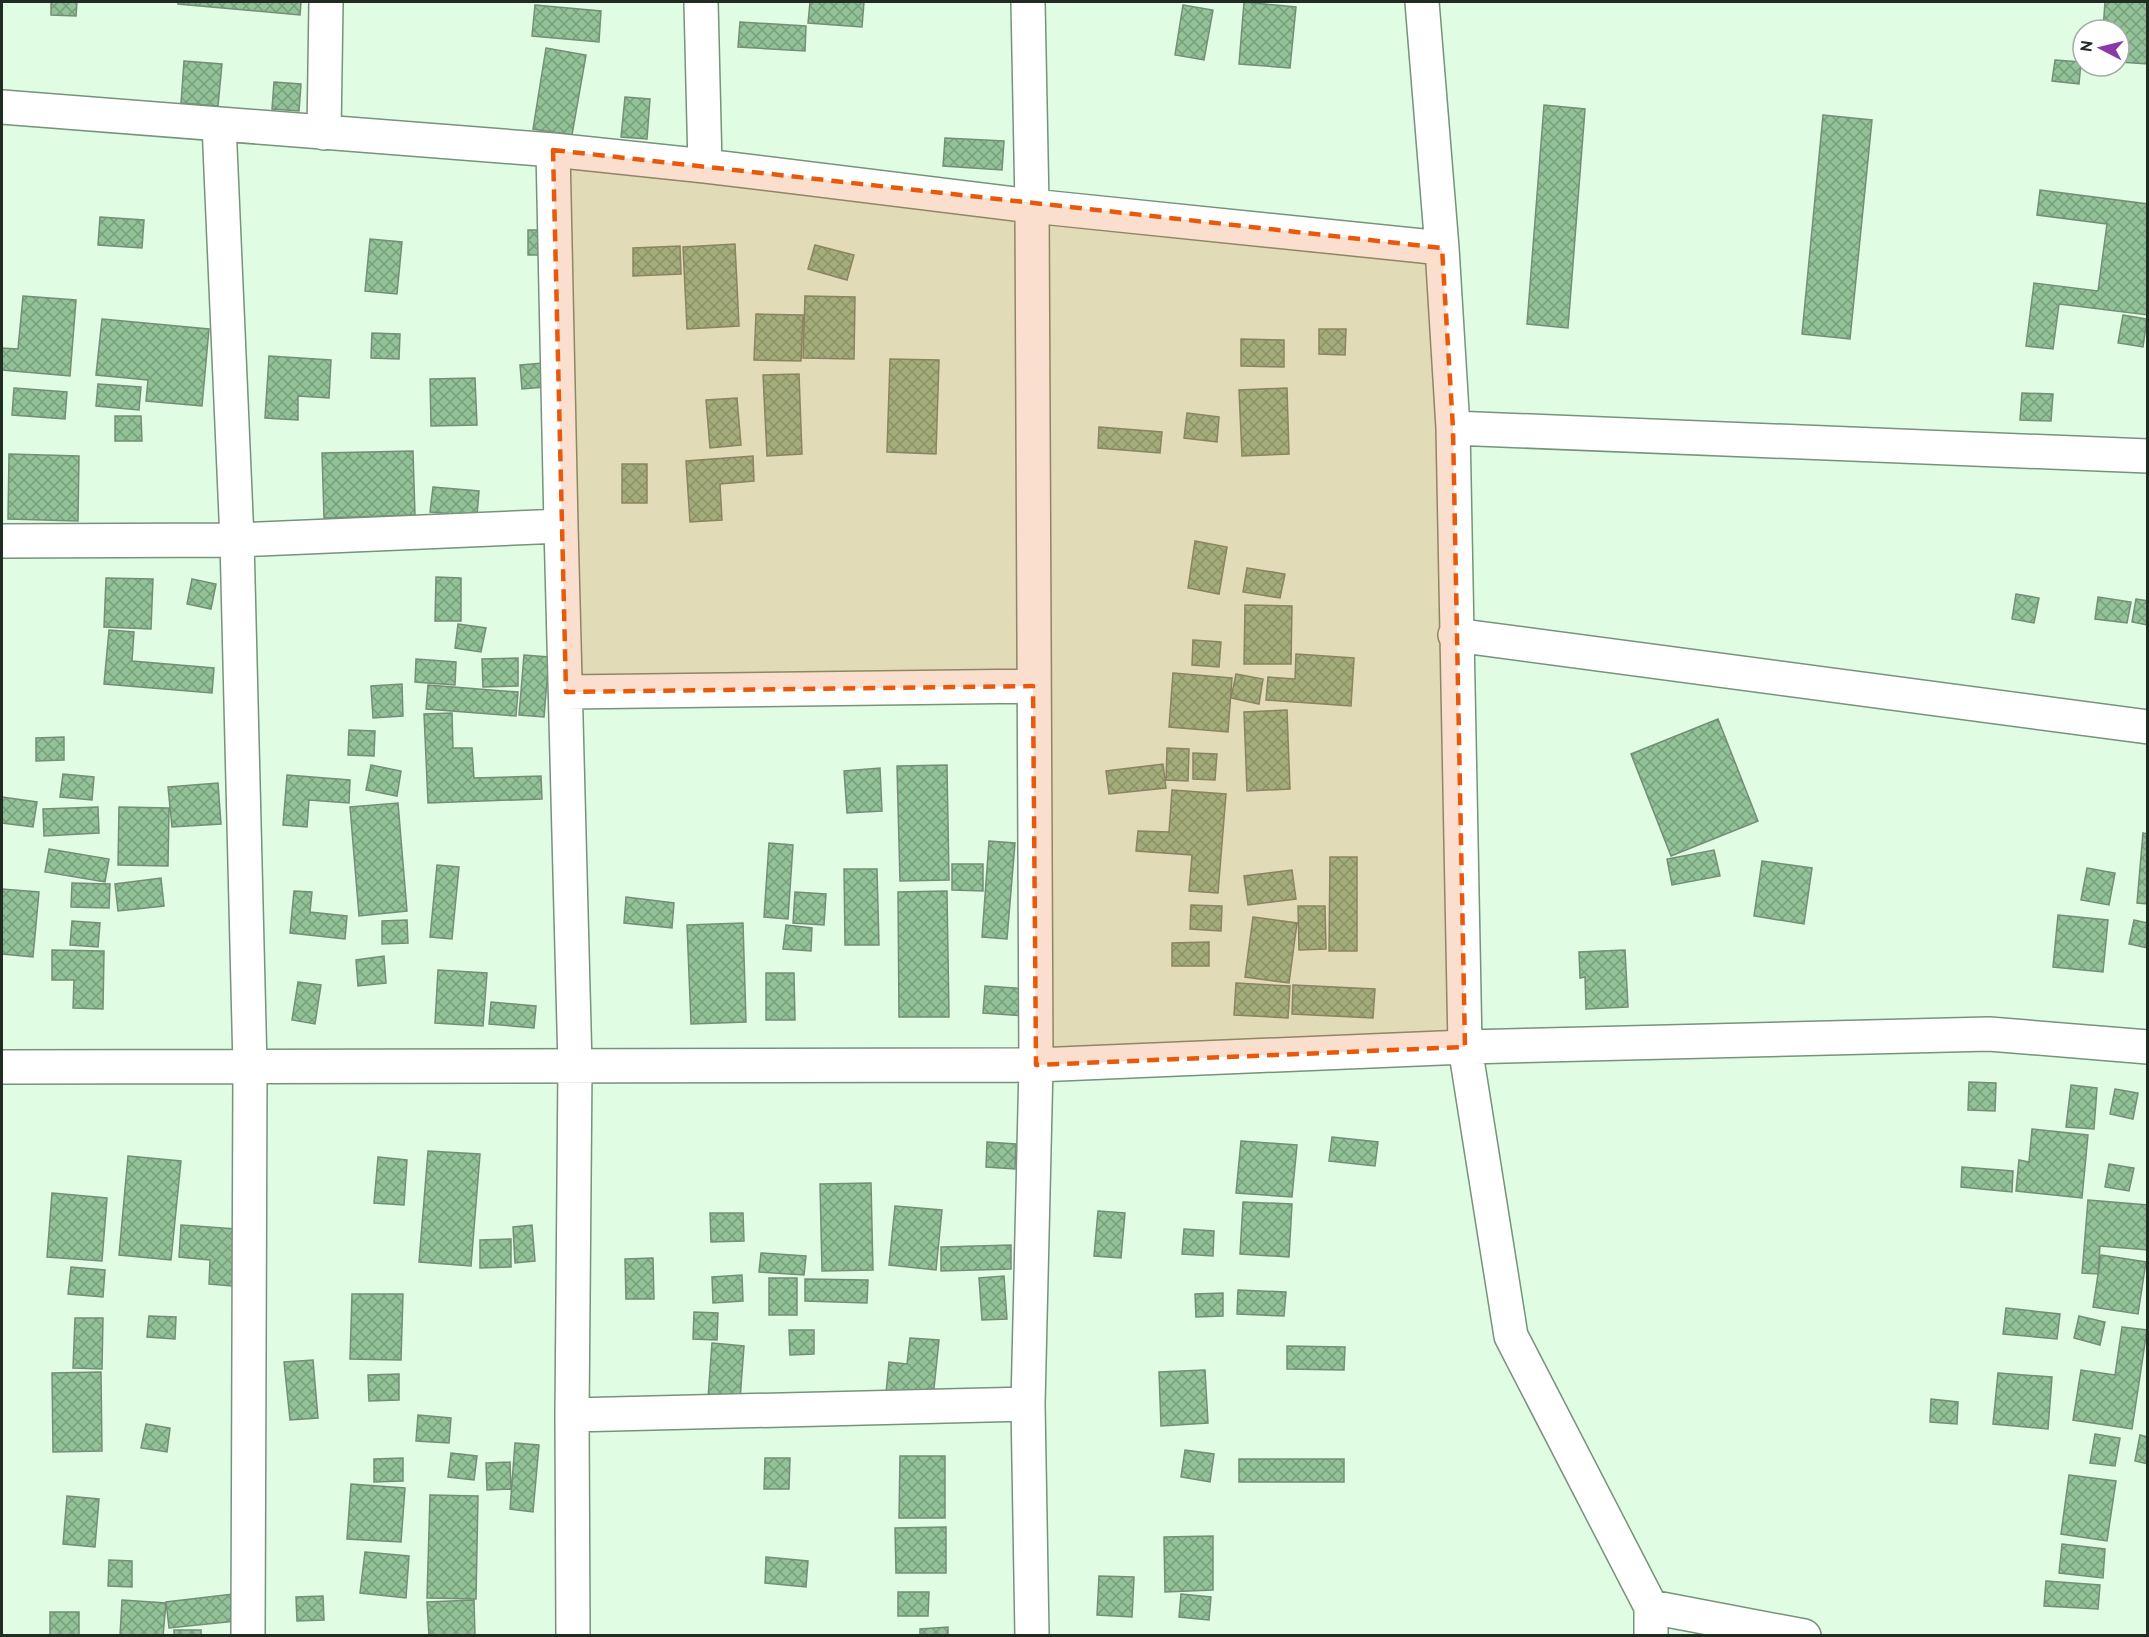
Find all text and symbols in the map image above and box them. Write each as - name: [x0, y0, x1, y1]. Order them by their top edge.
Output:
- north arrow: [2071, 18, 2131, 78]
- text: N: [2077, 39, 2099, 53]

